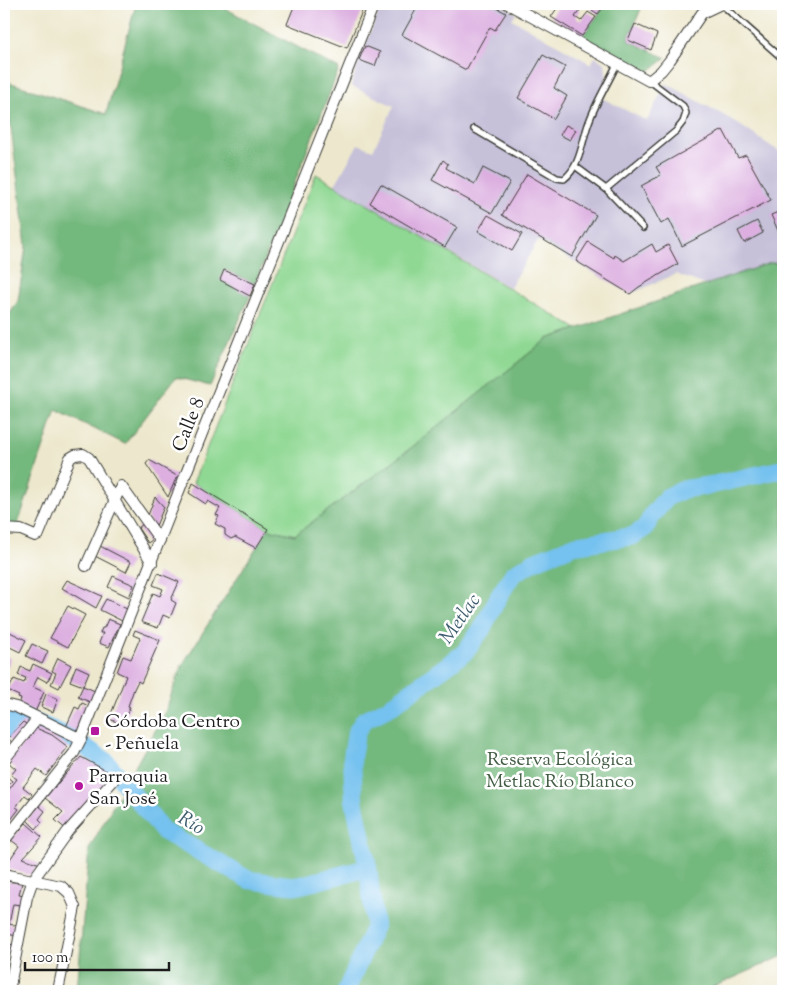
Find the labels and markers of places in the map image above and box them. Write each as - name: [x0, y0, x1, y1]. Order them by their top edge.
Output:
- place label: Córdoba Centro - Peñuela: [105, 709, 240, 758]
- marker: Córdoba Centro - Peñuela: [89, 725, 101, 737]
- place label: Parroquia San José: [89, 764, 168, 813]
- marker: Parroquia San José: [73, 780, 85, 792]

